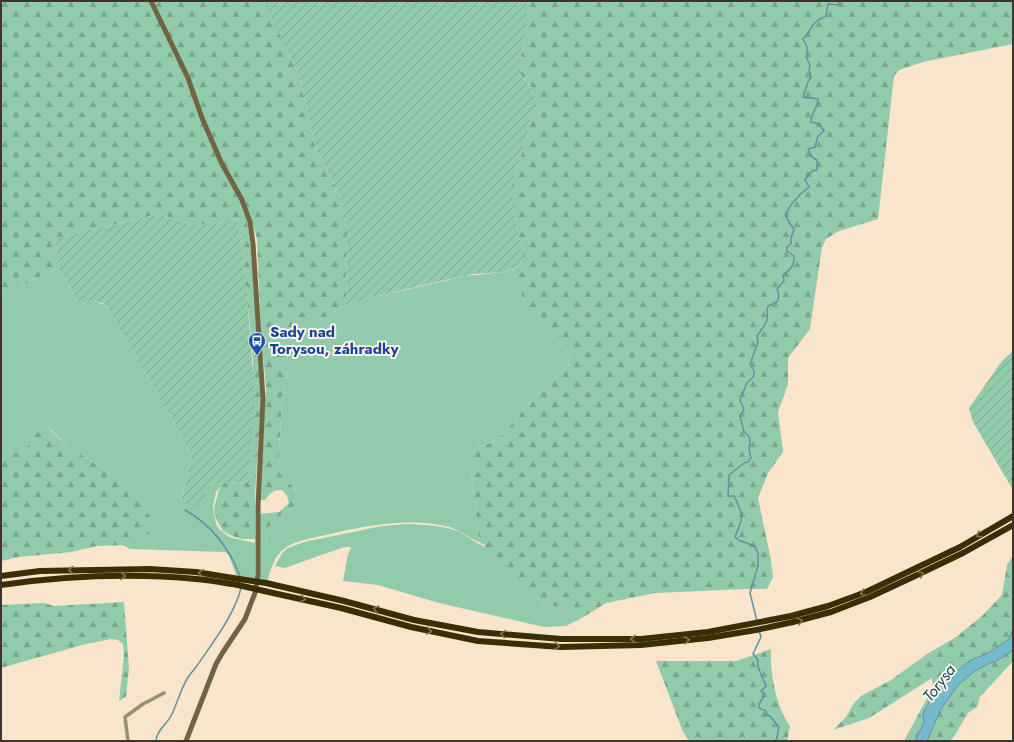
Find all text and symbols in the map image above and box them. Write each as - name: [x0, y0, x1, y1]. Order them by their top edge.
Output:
- place label: Sady nad Torysou, záhradky: [270, 321, 399, 360]
- bus stop icon: Sady nad Torysou, záhradky: [247, 331, 267, 356]
- one-way arrow: [976, 531, 983, 538]
- one-way arrow: [68, 566, 74, 574]
- one-way arrow: [198, 569, 204, 578]
- one-way arrow: [916, 571, 924, 579]
- one-way arrow: [120, 572, 126, 580]
- one-way arrow: [859, 588, 866, 596]
- one-way arrow: [299, 594, 306, 603]
- one-way arrow: [373, 605, 380, 614]
- one-way arrow: [796, 617, 803, 625]
- one-way arrow: [425, 626, 432, 634]
- one-way arrow: [500, 630, 506, 639]
- one-way arrow: [630, 635, 636, 643]
- one-way arrow: [684, 636, 690, 645]
- one-way arrow: [554, 642, 560, 651]
- water label: Torysa: [917, 659, 961, 707]

